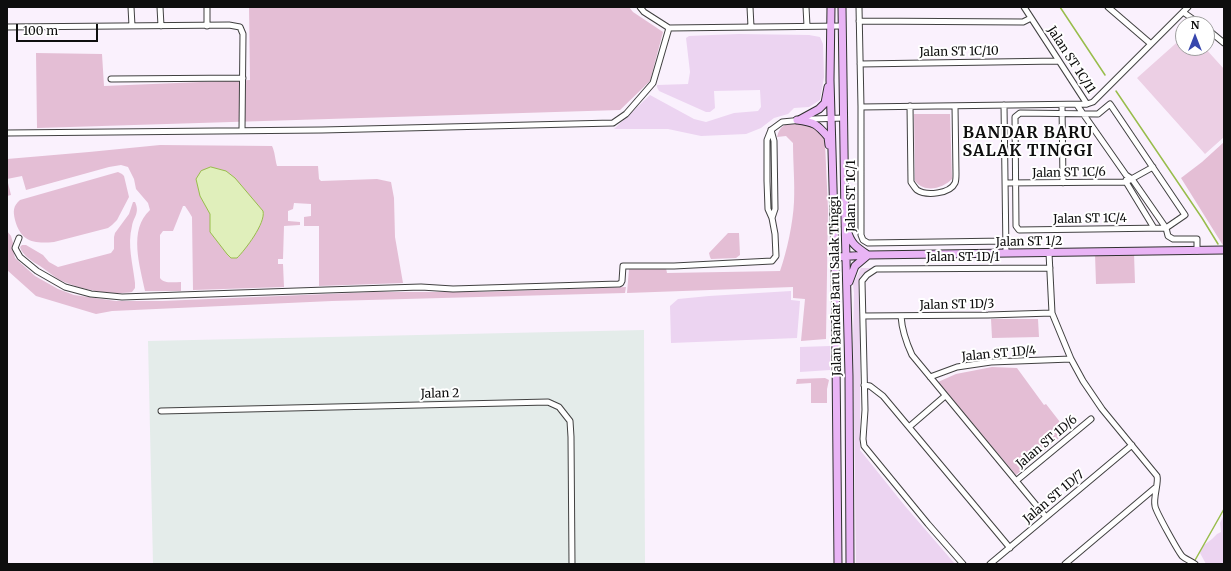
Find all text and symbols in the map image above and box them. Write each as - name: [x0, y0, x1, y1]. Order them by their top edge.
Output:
- scale bar: [18, 16, 100, 42]
- north arrow: [1175, 16, 1215, 56]
- text: N: [1191, 18, 1199, 32]
- text: 100 m: [23, 23, 58, 38]
- street label: Jalan ST 1C/11: [1044, 24, 1098, 96]
- street label: Jalan ST 1C/10: [919, 44, 999, 60]
- district label: BANDAR BARU SALAK TINGGI: [962, 123, 1094, 161]
- street label: Jalan ST 1C/1: [845, 160, 859, 232]
- street label: Jalan ST 1C/6: [1032, 165, 1106, 181]
- street label: Jalan Bandar Baru Salak Tinggi: [827, 196, 845, 376]
- street label: Jalan ST 1C/4: [1053, 211, 1127, 227]
- street label: Jalan ST 1/2: [996, 234, 1062, 250]
- street label: Jalan ST 1D/1: [926, 251, 1000, 265]
- street label: Jalan ST 1D/3: [920, 297, 994, 313]
- street label: Jalan ST 1D/4: [961, 344, 1037, 364]
- street label: Jalan 2: [421, 386, 459, 402]
- street label: Jalan ST 1D/6: [1014, 412, 1080, 472]
- street label: Jalan ST 1D/7: [1021, 467, 1087, 527]

